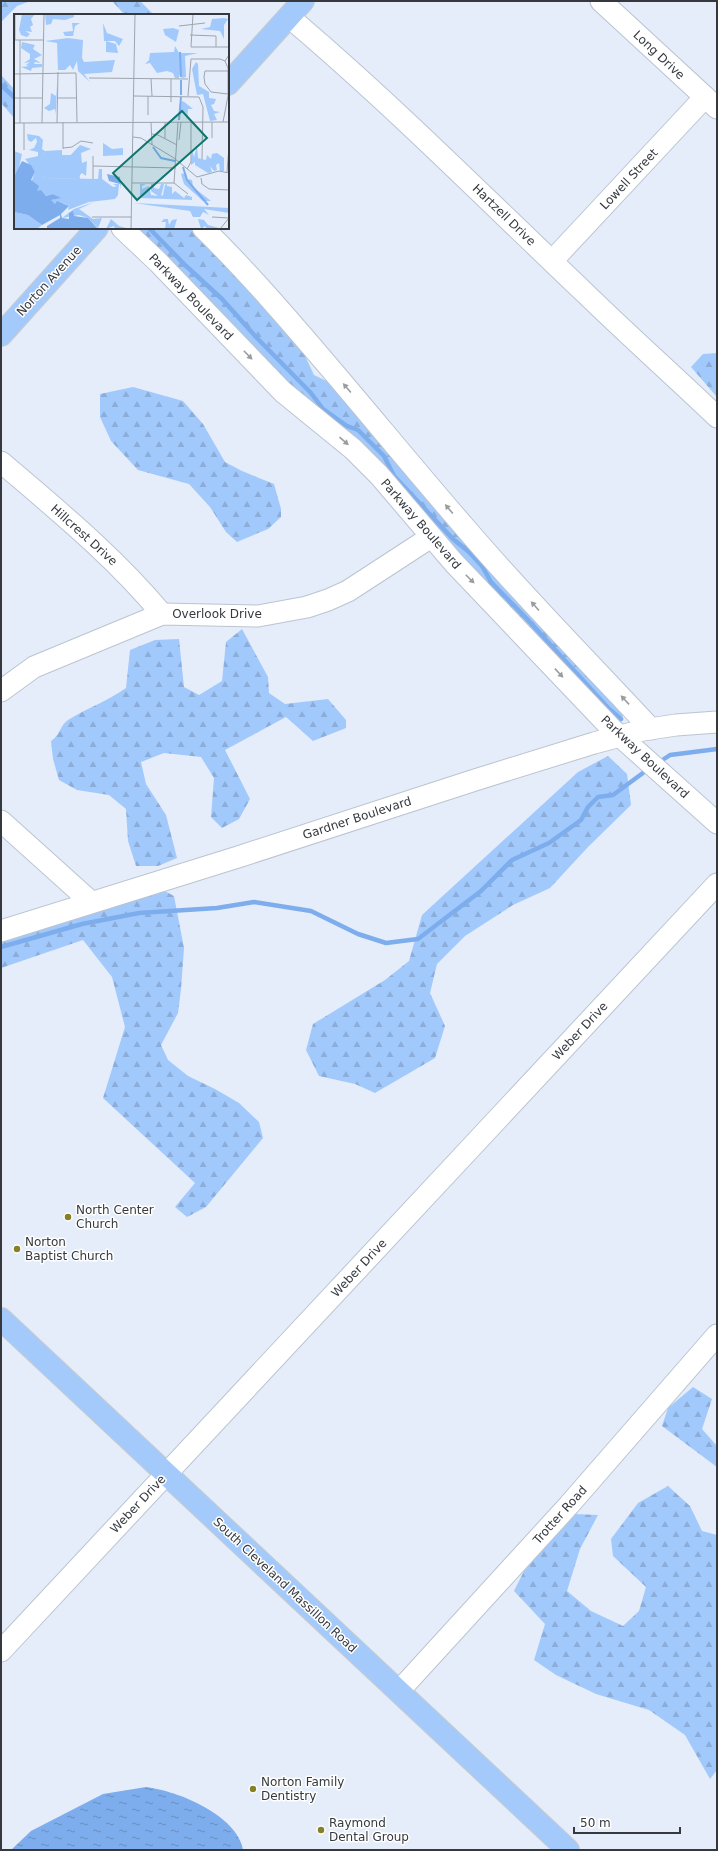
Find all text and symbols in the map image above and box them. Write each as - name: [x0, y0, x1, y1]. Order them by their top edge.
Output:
- inset map: [14, 14, 229, 229]
- street label: Long Drive: [631, 28, 687, 82]
- street label: Lowell Street: [597, 146, 661, 212]
- street label: Hartzell Drive: [470, 181, 538, 249]
- street label: Norton Avenue: [14, 243, 84, 319]
- street label: Parkway Boulevard: [146, 251, 236, 343]
- one-way arrow: [243, 350, 252, 360]
- one-way arrow: [342, 383, 351, 394]
- one-way arrow: [339, 437, 350, 446]
- street label: Parkway Boulevard: [378, 476, 464, 572]
- street label: Hillcrest Drive: [48, 502, 120, 568]
- one-way arrow: [445, 503, 454, 514]
- one-way arrow: [465, 574, 475, 584]
- one-way arrow: [531, 601, 540, 611]
- street label: Overlook Drive: [172, 607, 262, 621]
- one-way arrow: [554, 668, 564, 678]
- one-way arrow: [620, 695, 629, 706]
- street label: Parkway Boulevard: [598, 713, 692, 801]
- street label: Gardner Boulevard: [301, 794, 413, 842]
- street label: Weber Drive: [550, 999, 610, 1063]
- place label: North Center Church: [76, 1203, 154, 1231]
- marker: North Center Church: [63, 1212, 73, 1222]
- place label: Norton Baptist Church: [25, 1235, 113, 1263]
- street label: Weber Drive: [329, 1236, 389, 1300]
- marker: Norton Baptist Church: [12, 1244, 22, 1254]
- street label: Weber Drive: [108, 1472, 168, 1536]
- street label: Trotter Road: [530, 1483, 590, 1548]
- street label: South Cleveland Massillon Road: [210, 1515, 360, 1655]
- place label: Norton Family Dentistry: [261, 1775, 344, 1803]
- marker: Norton Family Dentistry: [248, 1784, 258, 1794]
- scale bar: [574, 1809, 680, 1835]
- place label: Raymond Dental Group: [329, 1816, 409, 1844]
- text: 50 m: [580, 1816, 611, 1830]
- marker: Raymond Dental Group: [316, 1825, 326, 1835]

